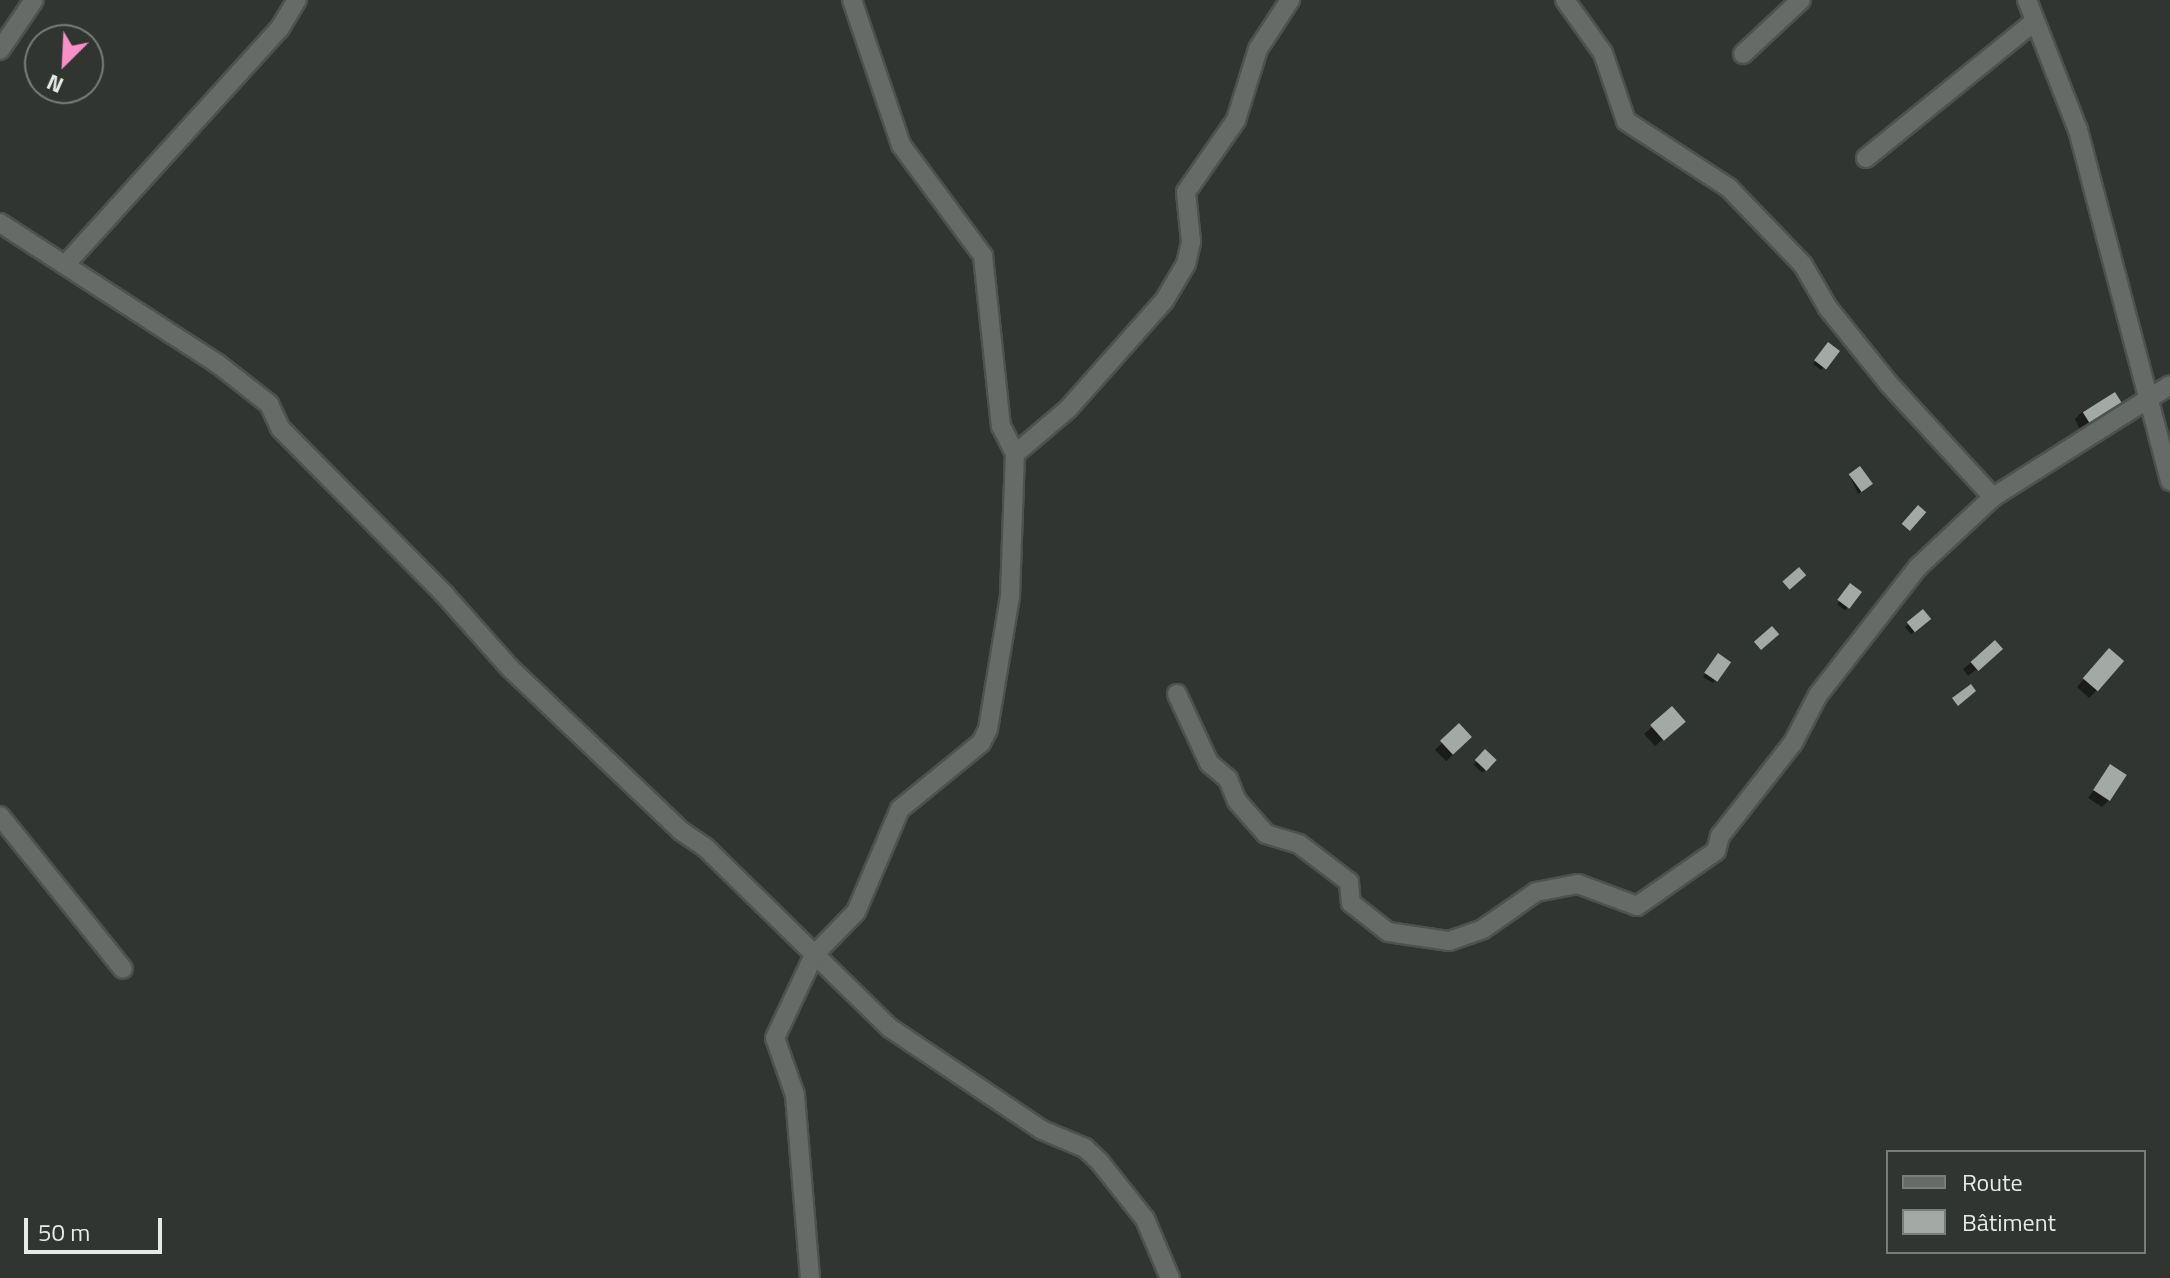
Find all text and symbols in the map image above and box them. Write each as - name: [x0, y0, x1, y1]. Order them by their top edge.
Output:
- north arrow: [24, 24, 104, 104]
- text: N: [41, 65, 69, 103]
- legend: [1886, 1150, 2146, 1254]
- text: Route: [1962, 1164, 2023, 1200]
- scale bar: [28, 1202, 166, 1252]
- text: Bâtiment: [1962, 1204, 2056, 1240]
- text: 50 m: [38, 1214, 90, 1250]

